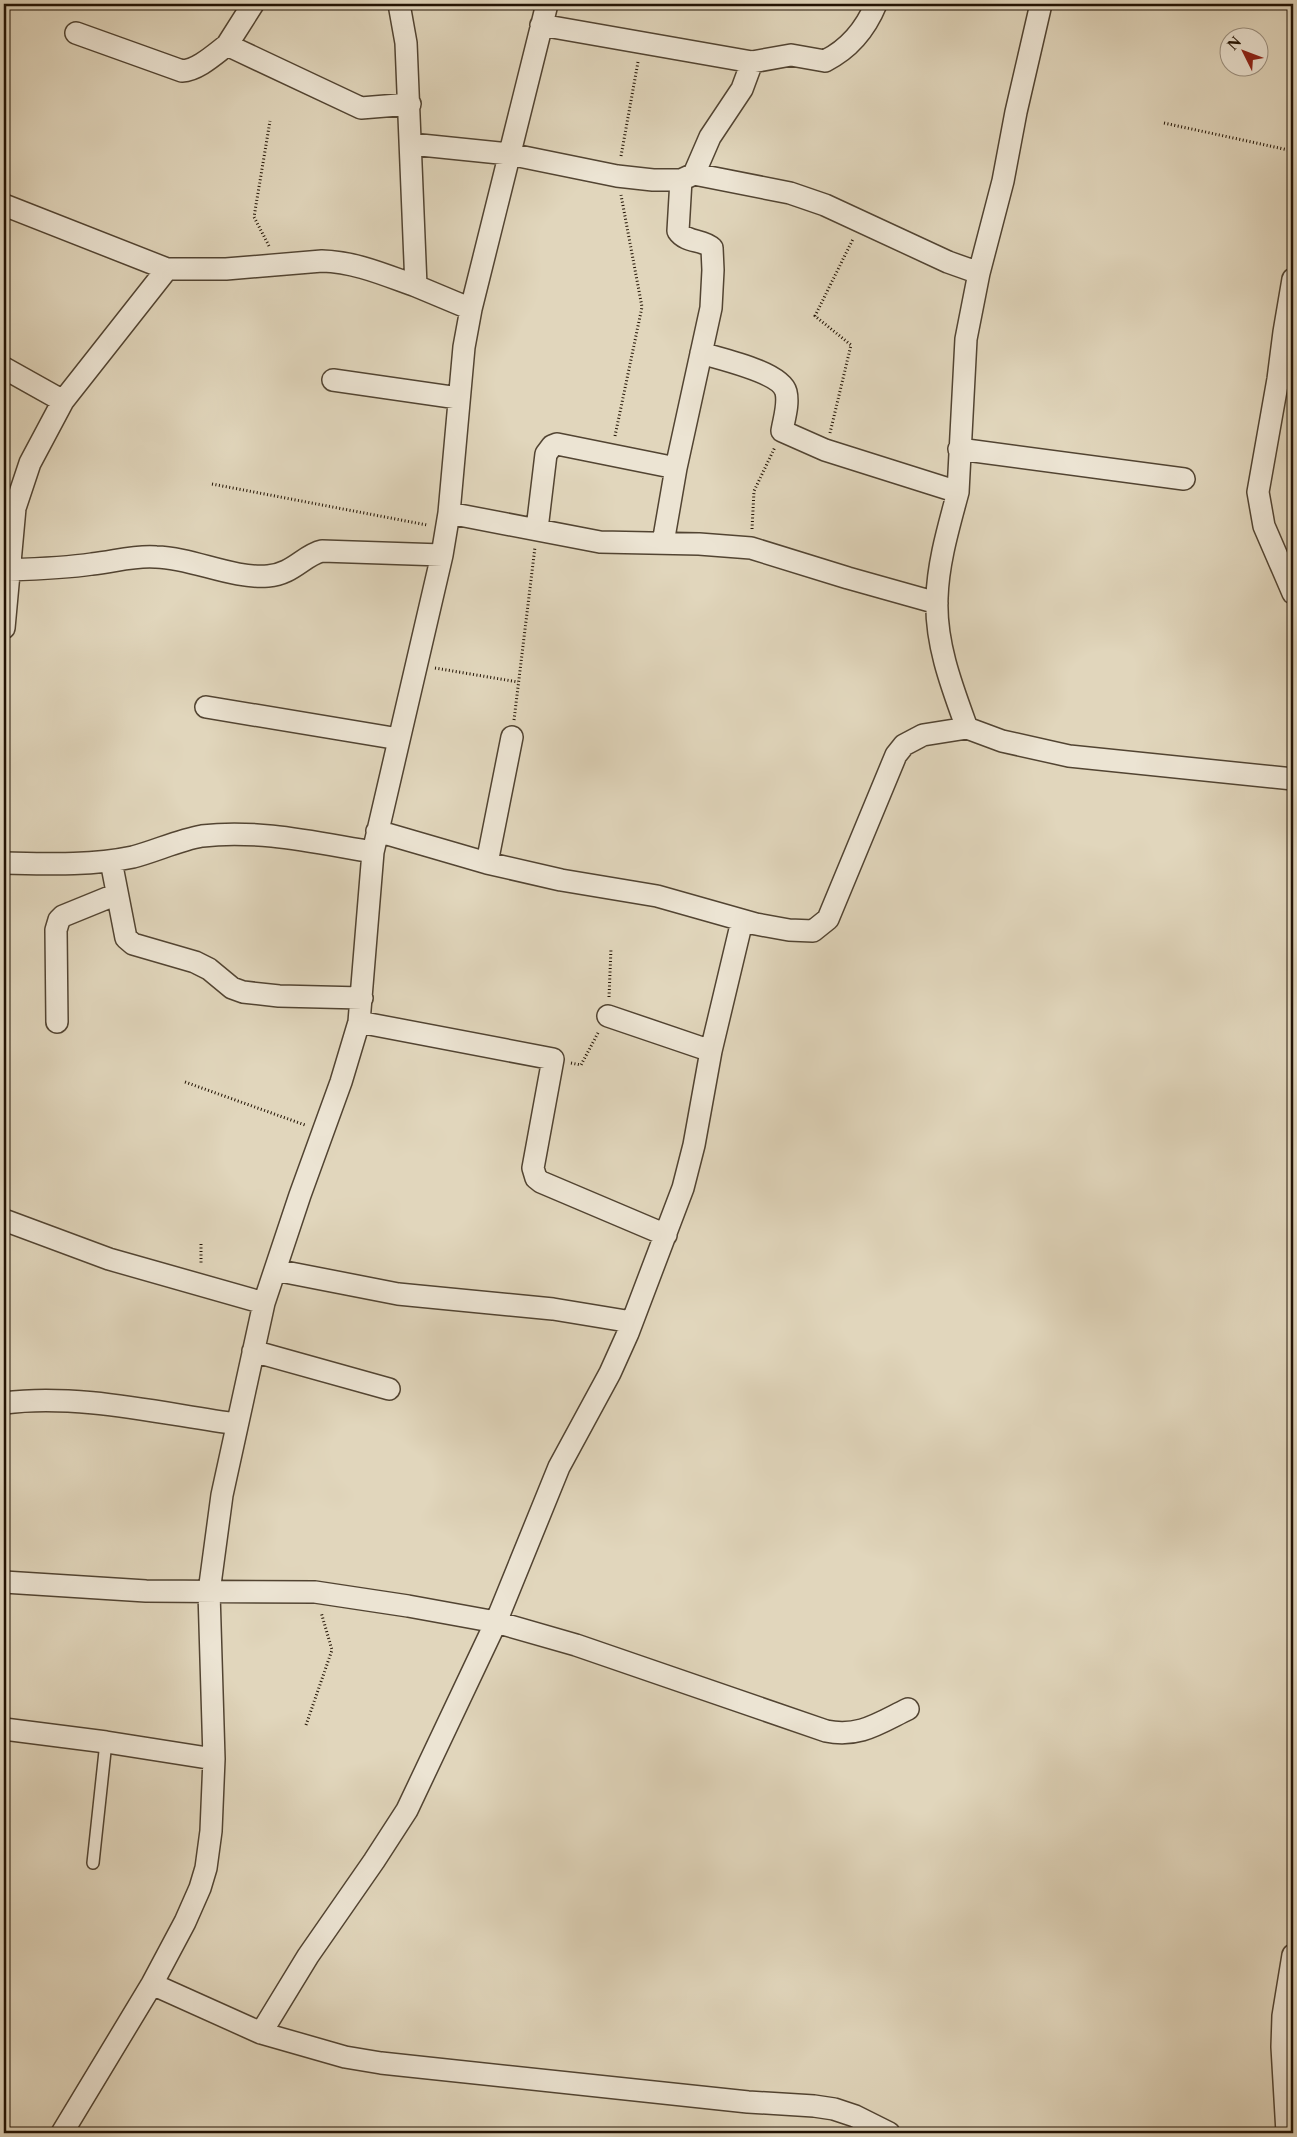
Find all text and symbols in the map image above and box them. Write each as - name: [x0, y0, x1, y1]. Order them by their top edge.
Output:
- north arrow: [1220, 28, 1270, 78]
- text: N: [1224, 33, 1245, 54]

